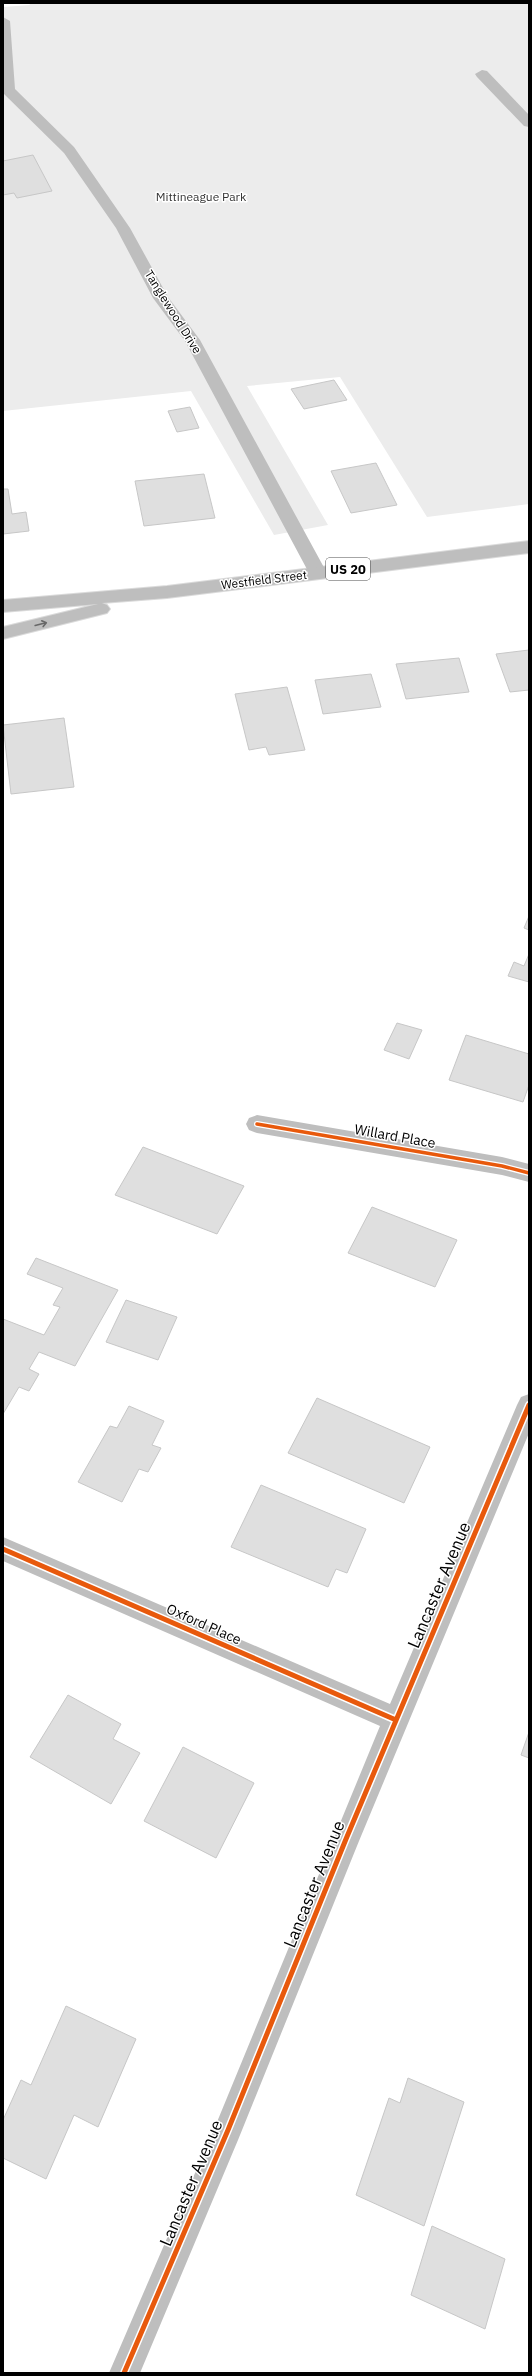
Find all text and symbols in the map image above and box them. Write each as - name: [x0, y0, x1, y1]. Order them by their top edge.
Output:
- park label: Mittineague Park: [156, 189, 247, 204]
- street label: Tanglewood Drive: [142, 267, 205, 357]
- road number: US 20: [326, 558, 370, 580]
- street label: Westfield Street: [220, 567, 308, 592]
- one-way arrow: [34, 619, 47, 627]
- street label: Willard Place: [353, 1120, 437, 1152]
- street label: Lancaster Avenue: [402, 1518, 476, 1652]
- street label: Oxford Place: [164, 1599, 245, 1649]
- street label: Lancaster Avenue: [278, 1817, 350, 1951]
- street label: Lancaster Avenue: [154, 2116, 228, 2250]

